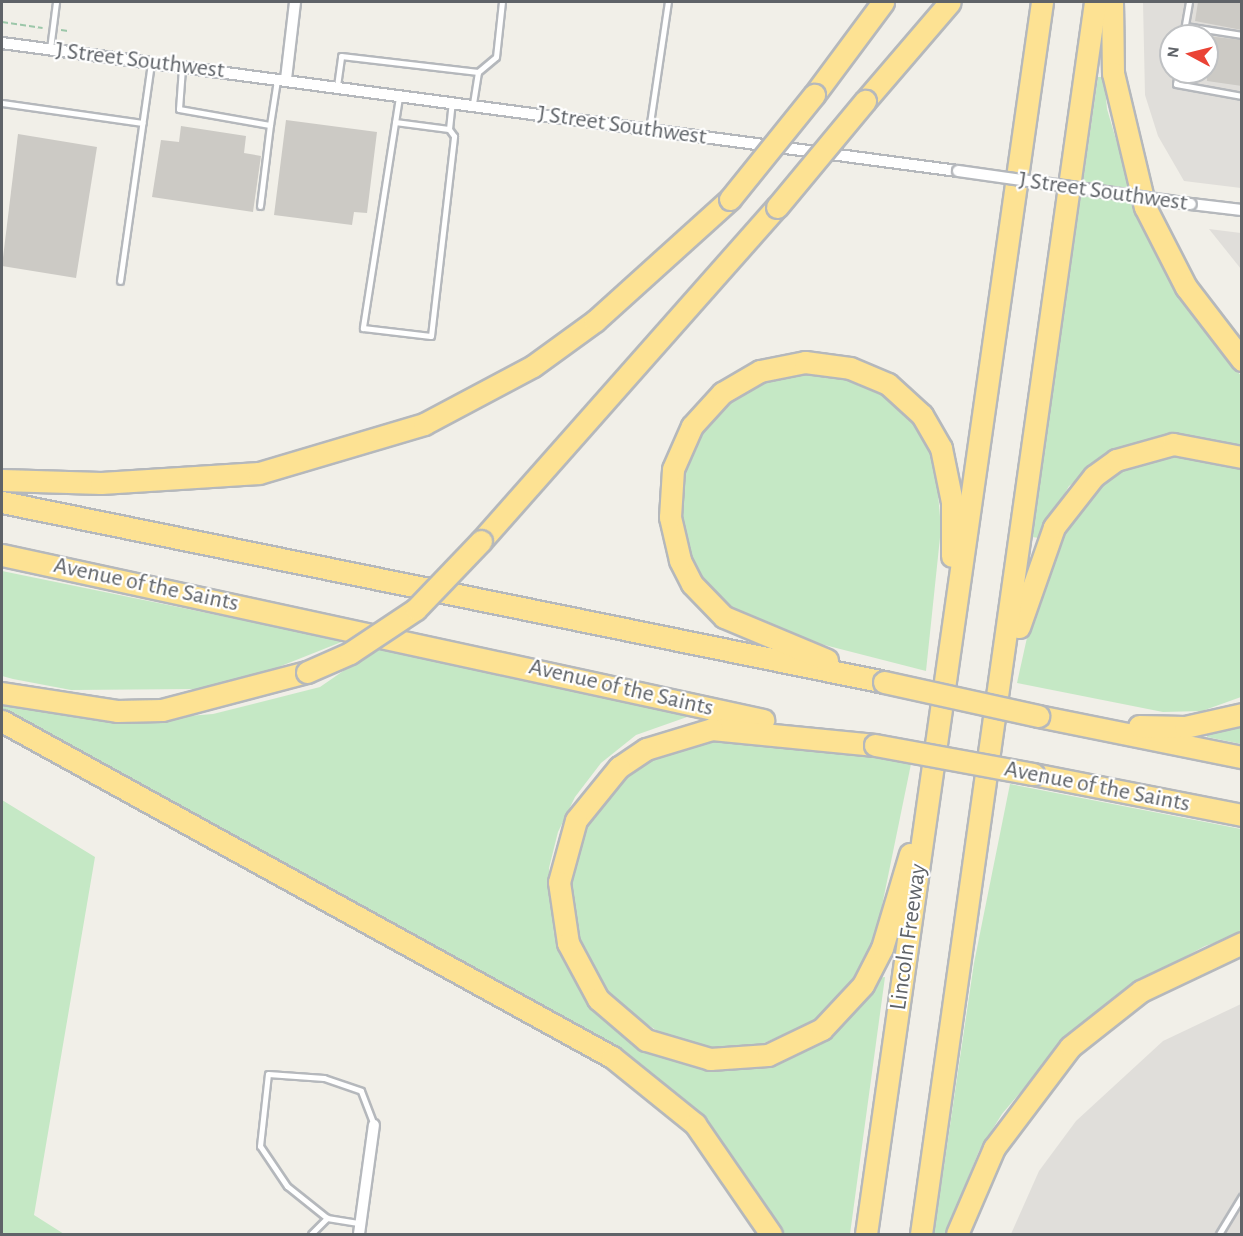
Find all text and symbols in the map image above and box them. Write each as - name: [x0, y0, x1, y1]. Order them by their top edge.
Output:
- north arrow: [1159, 24, 1219, 84]
- street label: J Street Southwest: [54, 36, 226, 86]
- text: N: [1165, 46, 1182, 59]
- street label: J Street Southwest: [536, 100, 708, 152]
- street label: J Street Southwest: [1017, 166, 1189, 218]
- street label: Avenue of the Saints: [51, 551, 241, 619]
- street label: Avenue of the Saints: [526, 653, 716, 723]
- street label: Avenue of the Saints: [1002, 755, 1192, 819]
- street label: Lincoln Freeway: [884, 862, 934, 1012]

